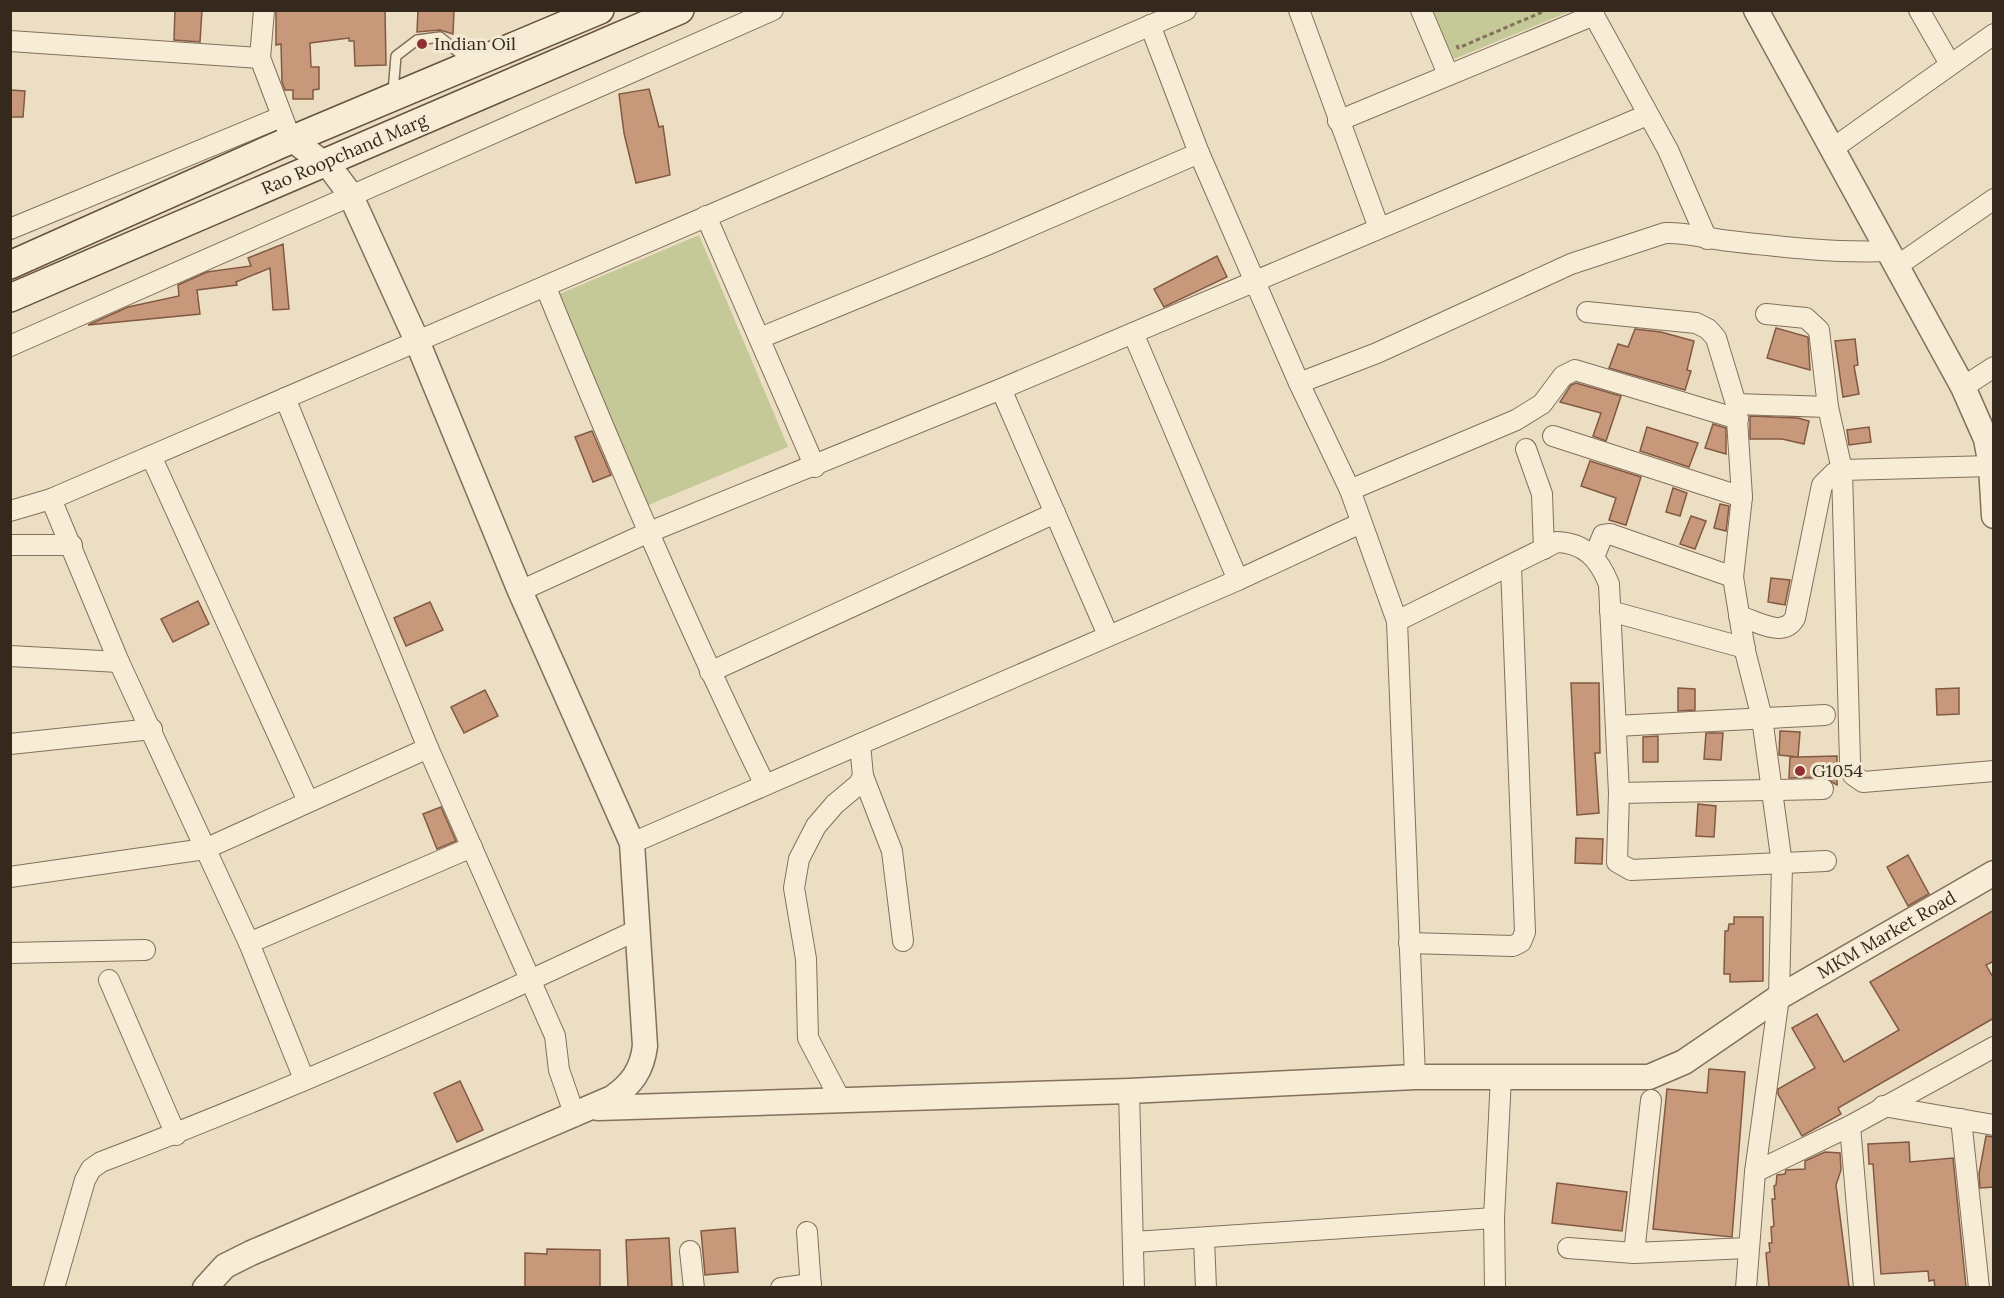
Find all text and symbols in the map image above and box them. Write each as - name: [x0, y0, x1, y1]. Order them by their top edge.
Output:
- place label: Indian Oil: [434, 32, 516, 55]
- marker: Indian Oil: [415, 37, 429, 51]
- street label: Rao Roopchand Marg: [258, 108, 432, 200]
- place label: G1054: [1812, 759, 1863, 782]
- marker: G1054: [1793, 764, 1807, 778]
- street label: MKM Market Road: [1813, 885, 1960, 984]

